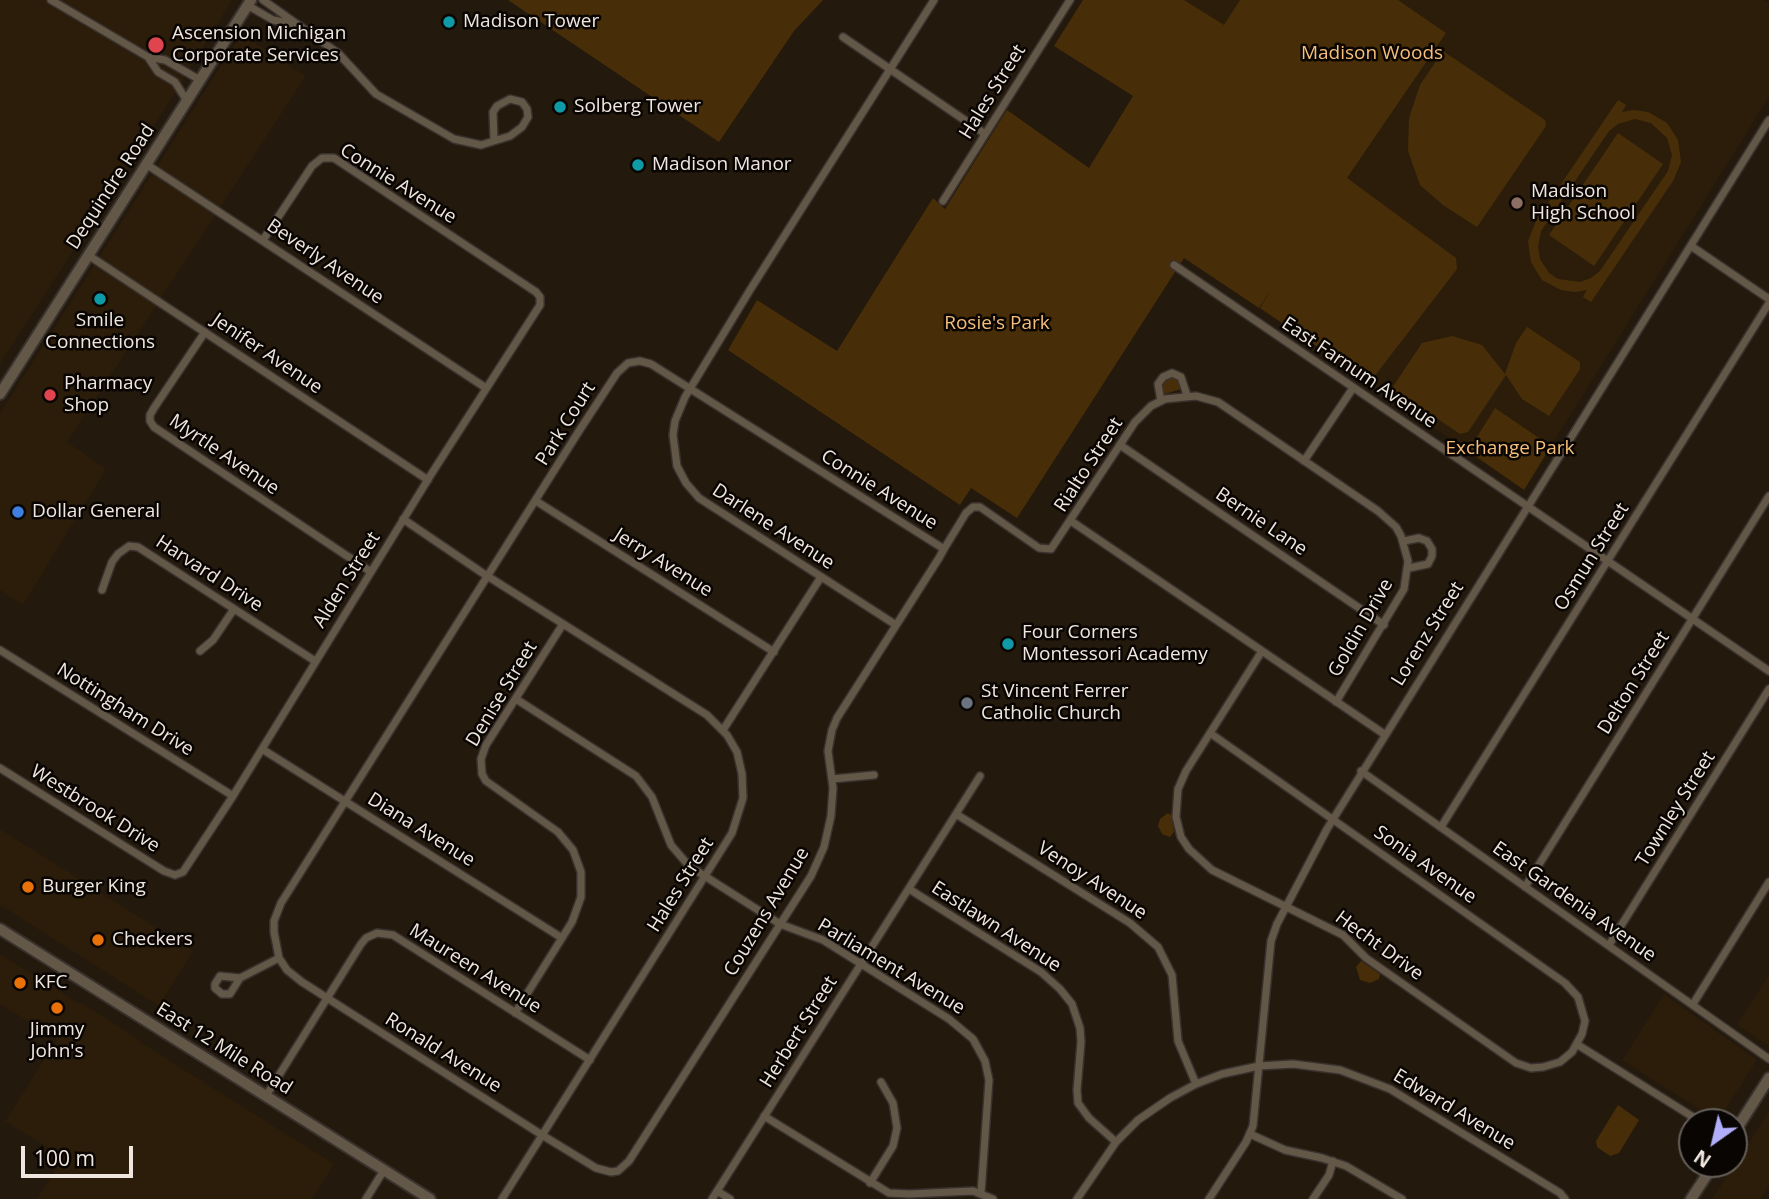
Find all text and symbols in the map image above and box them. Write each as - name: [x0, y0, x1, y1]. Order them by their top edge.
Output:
- place label: Madison Tower: [463, 11, 599, 33]
- marker: Madison Tower: [441, 14, 457, 30]
- place label: Ascension Michigan Corporate Services: [172, 23, 346, 67]
- marker: Ascension Michigan Corporate Services: [146, 35, 166, 55]
- street label: Hales Street: [955, 41, 1031, 143]
- park label: Madison Woods: [1301, 43, 1443, 65]
- place label: Solberg Tower: [574, 96, 701, 118]
- marker: Solberg Tower: [552, 99, 568, 115]
- street label: Dequindre Road: [62, 120, 160, 254]
- street label: Connie Avenue: [335, 139, 461, 229]
- place label: Madison Manor: [652, 154, 792, 176]
- marker: Madison Manor: [630, 157, 646, 173]
- place label: Madison High School: [1531, 181, 1636, 225]
- marker: Madison High School: [1509, 195, 1525, 211]
- street label: Beverly Avenue: [262, 214, 388, 310]
- marker: Smile Connections: [92, 291, 108, 307]
- street label: Jenifer Avenue: [208, 309, 326, 399]
- place label: Smile Connections: [45, 310, 155, 354]
- park label: Rosie's Park: [944, 313, 1050, 335]
- street label: East Farnum Avenue: [1277, 313, 1441, 433]
- place label: Pharmacy Shop: [64, 373, 152, 417]
- street label: Park Court: [531, 378, 601, 470]
- marker: Pharmacy Shop: [42, 387, 58, 403]
- street label: Myrtle Avenue: [165, 410, 283, 500]
- street label: Rialto Street: [1050, 413, 1128, 517]
- park label: Exchange Park: [1445, 438, 1575, 460]
- street label: Connie Avenue: [816, 445, 942, 535]
- street label: Darlene Avenue: [708, 479, 838, 575]
- street label: Bernie Lane: [1211, 483, 1311, 561]
- street label: Osmun Street: [1550, 499, 1634, 615]
- place label: Dollar General: [32, 501, 160, 523]
- marker: Dollar General: [10, 504, 26, 520]
- street label: Jerry Avenue: [610, 524, 716, 602]
- street label: Alden Street: [309, 528, 385, 632]
- street label: Harvard Drive: [151, 531, 267, 617]
- street label: Goldin Drive: [1324, 575, 1398, 681]
- street label: Lorenz Street: [1387, 578, 1469, 690]
- place label: Four Corners Montessori Academy: [1022, 622, 1208, 666]
- street label: Delton Street: [1593, 627, 1675, 739]
- marker: Four Corners Montessori Academy: [1000, 636, 1016, 652]
- street label: Denise Street: [462, 637, 542, 751]
- street label: Nottingham Drive: [52, 659, 198, 761]
- place label: St Vincent Ferrer Catholic Church: [981, 681, 1128, 725]
- marker: St Vincent Ferrer Catholic Church: [959, 695, 975, 711]
- street label: Townley Street: [1632, 747, 1720, 871]
- street label: Westbrook Drive: [26, 760, 164, 858]
- street label: Diana Avenue: [363, 788, 479, 872]
- street label: Sonia Avenue: [1369, 821, 1481, 909]
- street label: Hales Street: [643, 834, 719, 936]
- street label: Venoy Avenue: [1033, 837, 1151, 925]
- street label: East Gardenia Avenue: [1488, 837, 1660, 967]
- street label: Couzens Avenue: [720, 843, 814, 981]
- place label: Burger King: [42, 876, 146, 898]
- street label: Eastlawn Avenue: [927, 877, 1065, 977]
- marker: Burger King: [20, 879, 36, 895]
- street label: Hecht Drive: [1330, 906, 1428, 986]
- street label: Parliament Avenue: [813, 914, 969, 1020]
- street label: Maureen Avenue: [405, 919, 545, 1019]
- place label: Checkers: [112, 929, 193, 951]
- marker: Checkers: [90, 932, 106, 948]
- place label: KFC: [34, 972, 67, 994]
- street label: Herbert Street: [756, 972, 842, 1092]
- marker: KFC: [12, 975, 28, 991]
- street label: East 12 Mile Road: [152, 998, 296, 1100]
- marker: Jimmy John's: [49, 1000, 65, 1016]
- street label: Ronald Avenue: [381, 1008, 505, 1098]
- place label: Jimmy John's: [30, 1019, 84, 1063]
- street label: Edward Avenue: [1389, 1065, 1519, 1155]
- north arrow: [1678, 1108, 1748, 1178]
- scale bar: [24, 1132, 136, 1176]
- text: 100 m: [34, 1144, 95, 1172]
- text: N: [1689, 1144, 1716, 1174]

